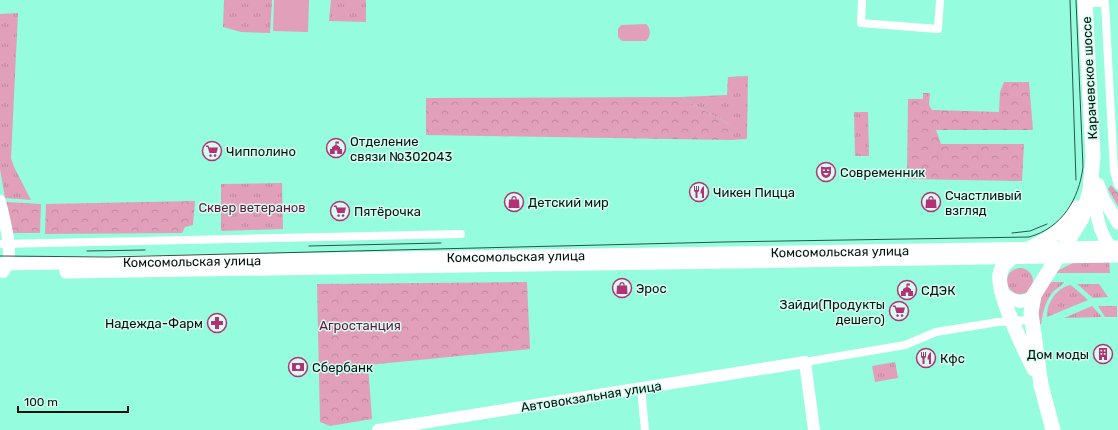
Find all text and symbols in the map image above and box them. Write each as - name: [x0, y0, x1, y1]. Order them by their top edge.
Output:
- street label: Карачевское шоссе: [1079, 16, 1100, 140]
- place label: Отделение связи №302043: [350, 134, 452, 164]
- public building icon: Отделение связи №302043: [325, 137, 347, 159]
- supermarket icon: Чипполино: [201, 140, 223, 162]
- place label: Чипполино: [226, 144, 296, 159]
- theatre icon: Современник: [815, 161, 837, 183]
- place label: Современник: [840, 165, 925, 180]
- restaurant icon: Чикен Пицца: [688, 181, 710, 203]
- place label: Чикен Пицца: [713, 185, 795, 200]
- place label: Счастливый взгляд: [945, 188, 1022, 218]
- shop icon: Детский мир: [503, 191, 525, 213]
- shop icon: Счастливый взгляд: [920, 191, 942, 213]
- place label: Детский мир: [528, 195, 609, 210]
- park label: Сквер ветеранов: [198, 200, 306, 215]
- supermarket icon: Пятёрочка: [329, 200, 351, 222]
- place label: Пятёрочка: [354, 204, 421, 219]
- street label: Комсомольская улица: [771, 243, 909, 260]
- street label: Комсомольская улица: [447, 248, 585, 265]
- street label: Комсомольская улица: [123, 253, 261, 270]
- shop icon: Эрос: [611, 277, 633, 299]
- public building icon: СДЭК: [896, 279, 918, 301]
- place label: Эрос: [636, 281, 667, 296]
- place label: СДЭК: [921, 283, 956, 298]
- place label: Зайди(Продукты дешего): [780, 297, 885, 327]
- supermarket icon: Зайди(Продукты дешего): [888, 300, 910, 322]
- pharmacy icon: Надежда-Фарм: [206, 312, 228, 334]
- place label: Надежда-Фарм: [105, 316, 203, 331]
- park label: Агростанция: [319, 318, 401, 333]
- building icon: Дом моды: [1092, 343, 1114, 365]
- restaurant icon: Кфс: [915, 347, 937, 369]
- place label: Дом моды: [1027, 347, 1089, 362]
- place label: Кфс: [940, 351, 965, 366]
- bank icon: Сбербанк: [287, 356, 309, 378]
- place label: Сбербанк: [312, 360, 373, 375]
- street label: Автовокзальная улица: [520, 378, 663, 415]
- scale bar: [18, 388, 128, 414]
- text: 100 m: [24, 395, 58, 409]

